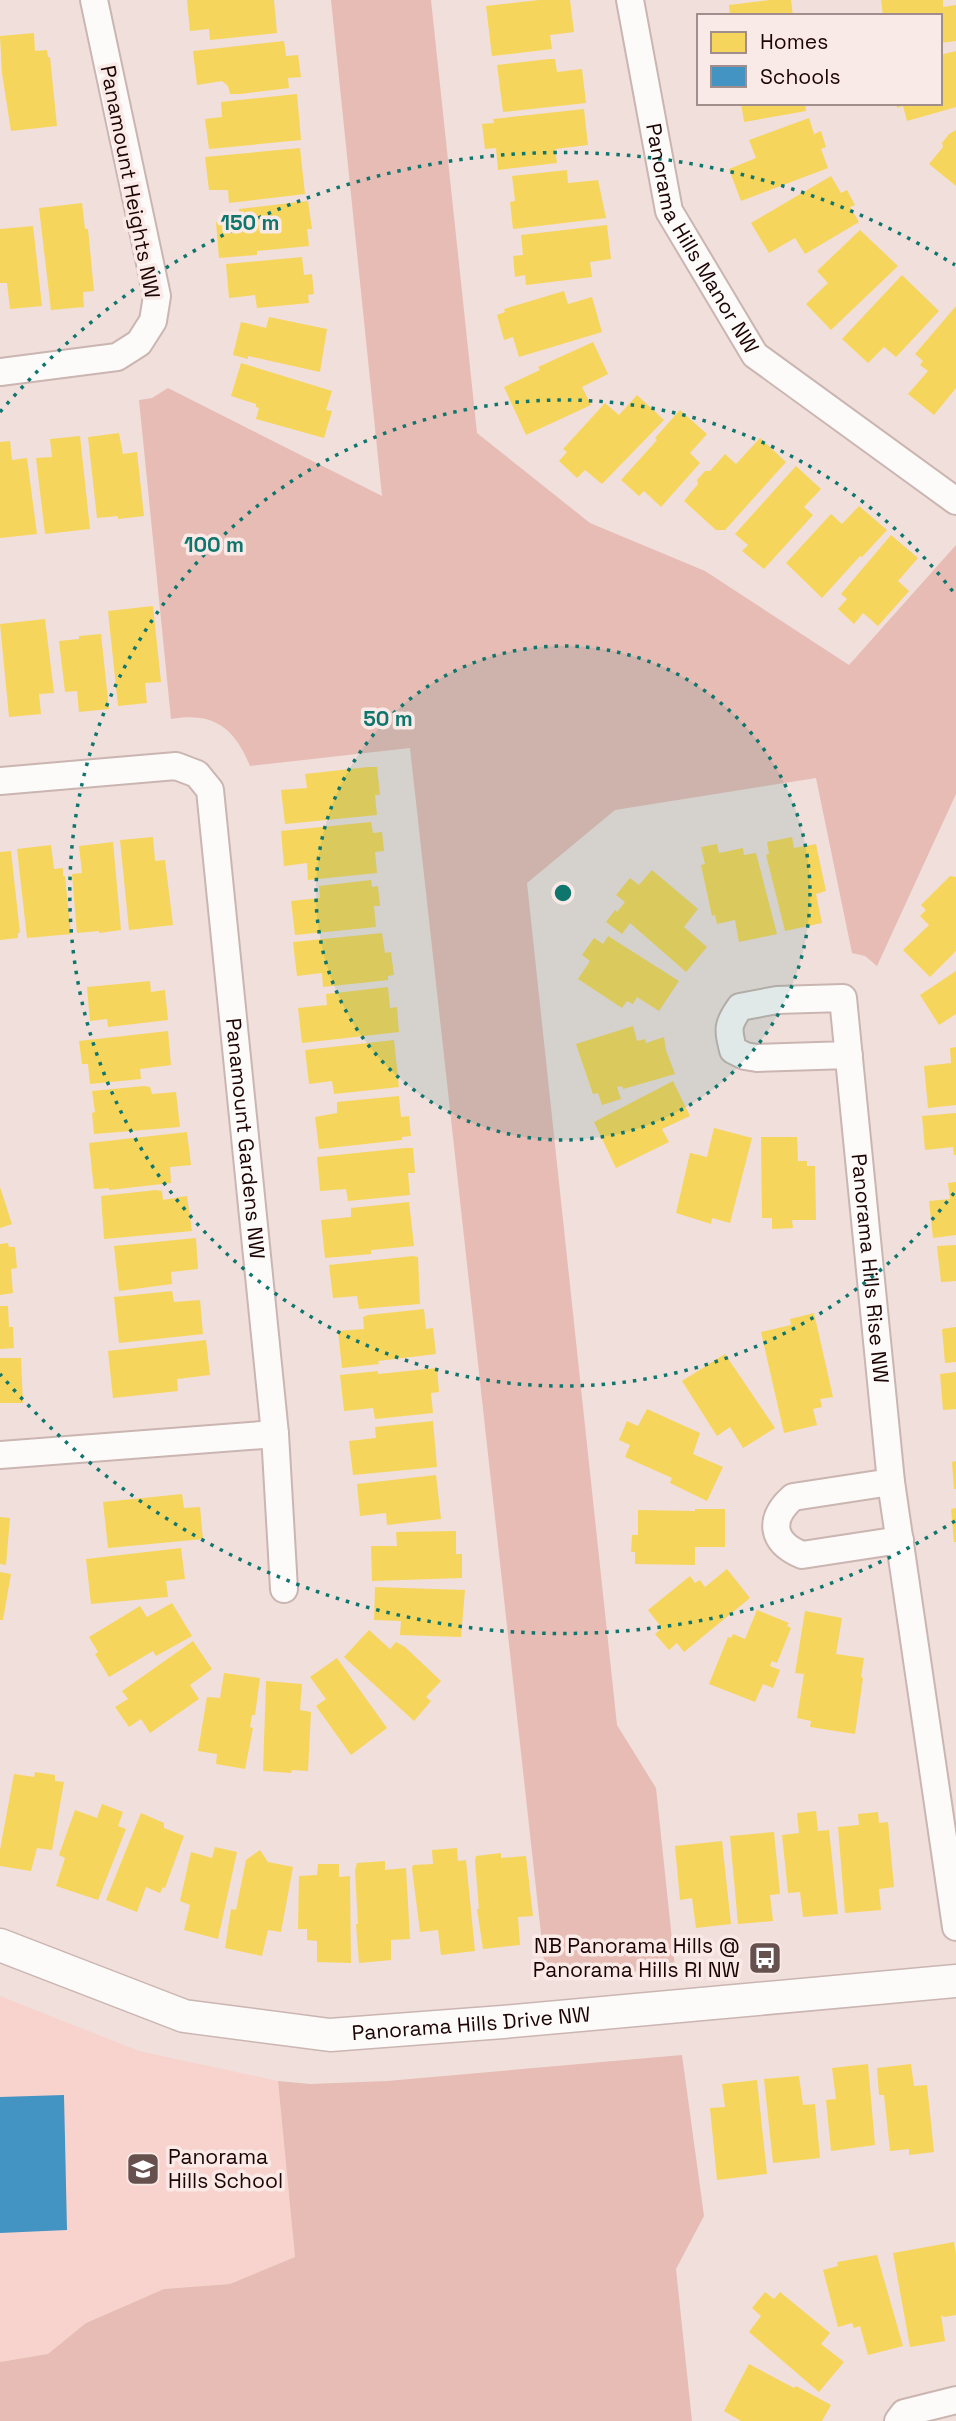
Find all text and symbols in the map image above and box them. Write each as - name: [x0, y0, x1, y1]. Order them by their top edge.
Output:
- legend: [697, 14, 942, 105]
- text: Homes: [760, 28, 828, 55]
- street label: Panamount Heights NW: [95, 63, 166, 301]
- text: Schools: [760, 63, 840, 90]
- street label: Panorama Hills Manor NW: [640, 121, 765, 358]
- text: 150 m: [221, 209, 279, 236]
- text: 100 m: [184, 531, 244, 558]
- text: 50 m: [363, 705, 413, 732]
- centre of rings: [551, 881, 575, 905]
- street label: Panamount Gardens NW: [220, 1017, 271, 1260]
- street label: Panorama Hills Rise NW: [845, 1152, 895, 1385]
- place label: NB Panorama Hills @ Panorama Hills RI NW: [533, 1932, 740, 1983]
- bus stop icon: NB Panorama Hills @ Panorama Hills RI NW: [746, 1939, 784, 1977]
- street label: Panorama Hills Drive NW: [351, 2000, 592, 2046]
- place label: Panorama Hills School: [168, 2143, 283, 2194]
- school or university icon: Panorama Hills School: [124, 2150, 162, 2188]

